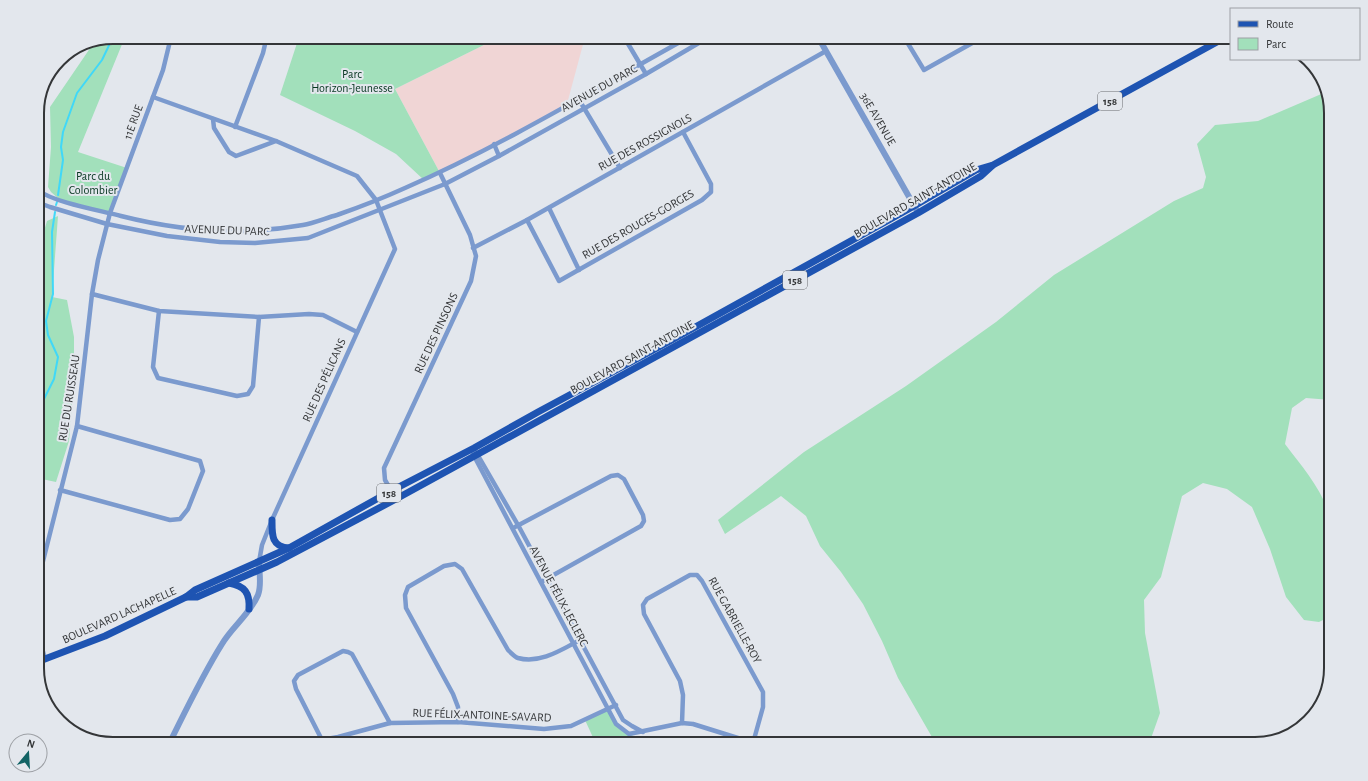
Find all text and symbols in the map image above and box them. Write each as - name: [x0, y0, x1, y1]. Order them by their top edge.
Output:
- legend: [1230, 8, 1360, 60]
- text: Route: [1266, 18, 1293, 30]
- text: Parc: [1266, 38, 1286, 50]
- street label: AVENUE DU PARC: [559, 62, 639, 114]
- park label: Parc Horizon-Jeunesse: [311, 68, 393, 94]
- street label: 36E AVENUE: [858, 90, 898, 148]
- road number: 158: [1098, 92, 1122, 110]
- street label: 11E RUE: [121, 103, 145, 141]
- street label: RUE DES ROSSIGNOLS: [596, 111, 694, 173]
- street label: BOULEVARD SAINT-ANTOINE: [852, 160, 979, 240]
- park label: Parc du Colombier: [69, 170, 117, 196]
- street label: RUE DES ROUGES-GORGES: [580, 187, 696, 261]
- street label: AVENUE DU PARC: [184, 223, 270, 237]
- road number: 158: [783, 271, 807, 289]
- street label: RUE DES PINSONS: [412, 290, 460, 375]
- street label: BOULEVARD SAINT-ANTOINE: [568, 318, 696, 396]
- street label: RUE DES PÉLICANS: [299, 336, 348, 424]
- street label: RUE DU RUISSEAU: [56, 354, 82, 442]
- road number: 158: [377, 484, 401, 502]
- street label: AVENUE FÉLIX-LECLERC: [527, 543, 591, 648]
- street label: RUE GABRIELLE-ROY: [706, 575, 764, 666]
- street label: BOULEVARD LACHAPELLE: [60, 584, 178, 646]
- street label: RUE FÉLIX-ANTOINE-SAVARD: [412, 706, 552, 723]
- north arrow: [8, 733, 48, 773]
- text: N: [26, 738, 36, 750]

